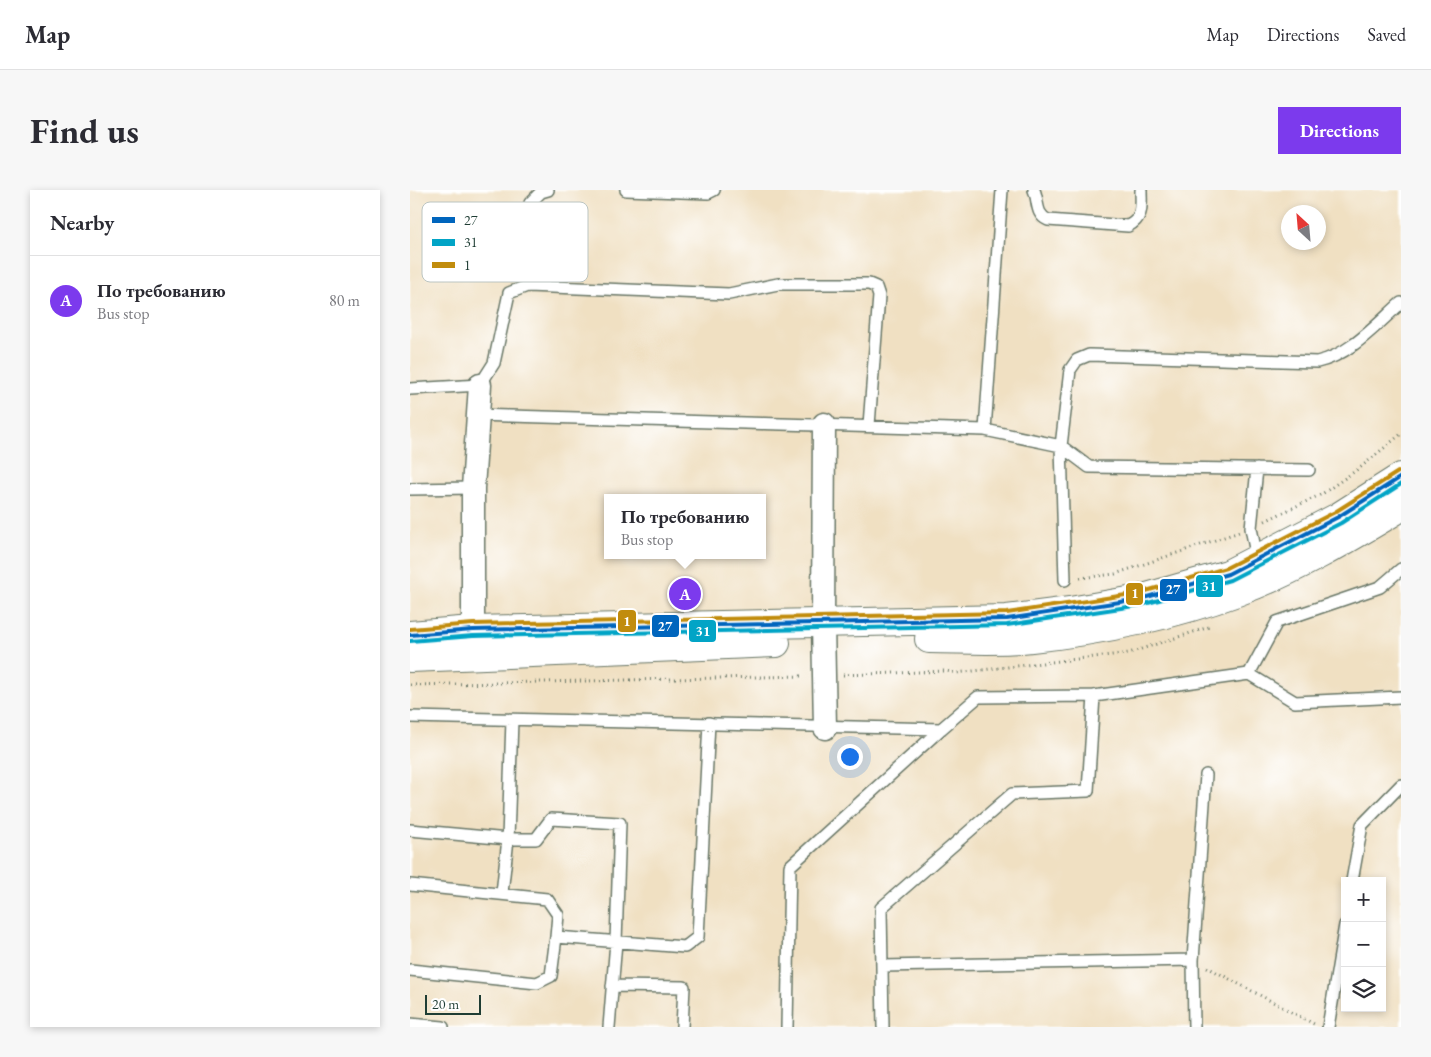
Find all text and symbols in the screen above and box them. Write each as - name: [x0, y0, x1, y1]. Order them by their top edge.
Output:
- text: Map: [25, 19, 70, 50]
- text: Map: [1207, 23, 1239, 46]
- text: Directions: [1267, 23, 1339, 46]
- text: Saved: [1367, 23, 1406, 46]
- button: Directions: [1278, 107, 1401, 154]
- text: Find us: [30, 108, 139, 153]
- legend: [422, 202, 588, 282]
- north arrow: [1281, 205, 1326, 250]
- text: Nearby: [50, 209, 114, 236]
- text: 27: [464, 211, 478, 229]
- text: 31: [464, 233, 477, 251]
- text: 1: [464, 256, 471, 274]
- text: По требованию: [97, 278, 226, 303]
- text: A: [60, 290, 72, 311]
- text: 80 m: [329, 290, 360, 311]
- text: Bus stop: [97, 303, 150, 324]
- popup: [604, 494, 766, 559]
- text: По требованию: [621, 504, 749, 529]
- text: Bus stop: [621, 529, 673, 550]
- line badge: 31: [1195, 574, 1224, 598]
- pin: A: [669, 575, 701, 613]
- text: 31: [1202, 577, 1216, 595]
- line badge: 27: [1159, 578, 1188, 602]
- text: 27: [1166, 580, 1181, 598]
- line badge: 1: [1125, 582, 1144, 606]
- text: 1: [1131, 584, 1139, 602]
- line badge: 1: [617, 609, 637, 633]
- text: 1: [623, 612, 631, 630]
- line badge: 27: [651, 614, 680, 638]
- text: 27: [658, 617, 673, 635]
- line badge: 31: [688, 619, 717, 643]
- text: 31: [696, 622, 710, 640]
- your location: [837, 744, 863, 770]
- map controls: [1341, 877, 1386, 1012]
- button: +: [1341, 877, 1386, 922]
- button: −: [1341, 922, 1386, 967]
- button: layers: [1341, 967, 1386, 1012]
- scale bar: [425, 992, 481, 1015]
- text: 20 m: [432, 995, 459, 1013]

